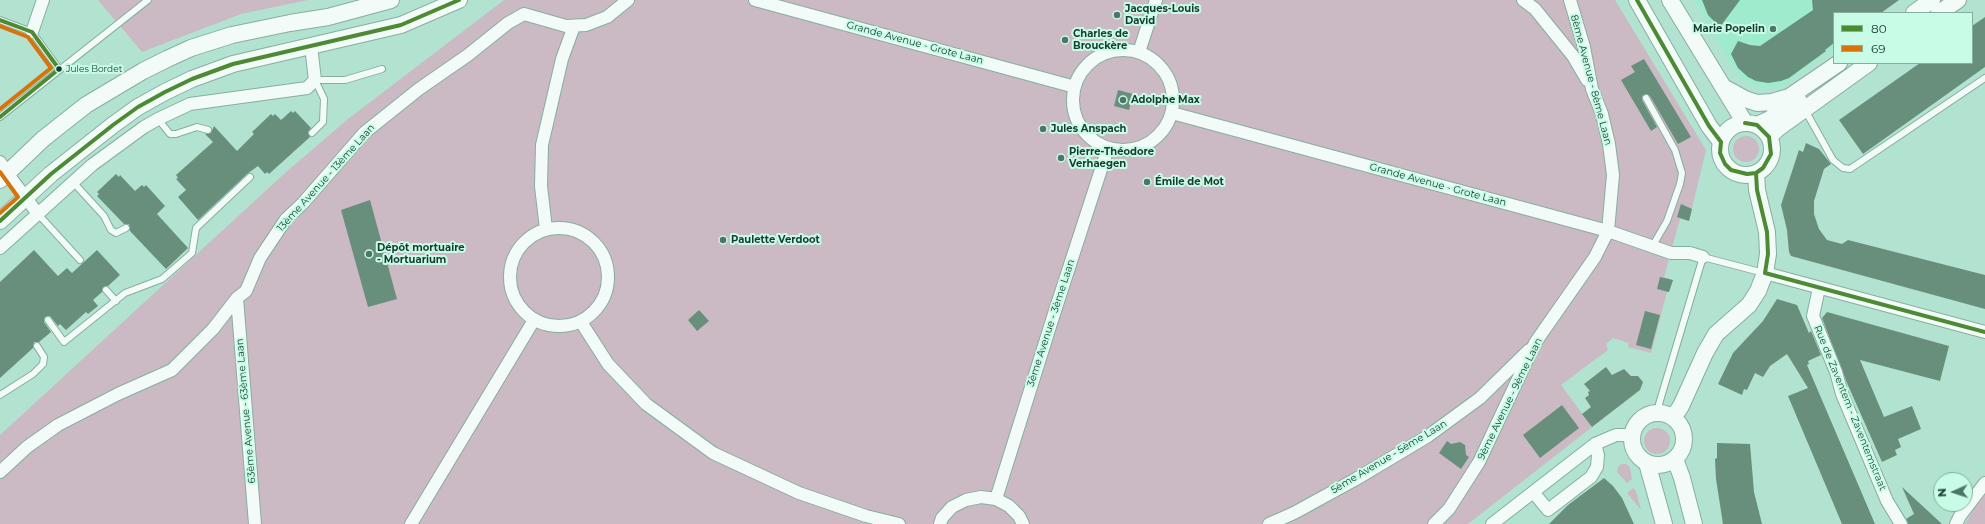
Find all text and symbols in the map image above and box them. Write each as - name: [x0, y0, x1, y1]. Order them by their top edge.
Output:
- place label: Jacques-Louis David: [1125, 3, 1199, 26]
- marker: Jacques-Louis David: [1112, 10, 1122, 20]
- legend: [1833, 12, 1973, 64]
- street label: 8ème Avenue - 8ème Laan: [1568, 13, 1614, 147]
- street label: Grande Avenue - Grote Laan: [845, 19, 985, 67]
- text: 80: [1871, 21, 1887, 36]
- place label: Marie Popelin: [1693, 23, 1765, 35]
- marker: Marie Popelin: [1768, 24, 1778, 34]
- place label: Charles de Brouckère: [1073, 28, 1128, 52]
- marker: Charles de Brouckère: [1060, 35, 1070, 45]
- text: 69: [1871, 41, 1886, 56]
- marker: Jules Bordet: [54, 64, 64, 74]
- place label: Jules Bordet: [66, 64, 122, 74]
- place label: Adolphe Max: [1131, 94, 1200, 106]
- marker: Adolphe Max: [1118, 95, 1128, 105]
- street label: 13ème Avenue - 13ème Laan: [275, 122, 377, 234]
- place label: Jules Anspach: [1051, 123, 1126, 135]
- marker: Jules Anspach: [1038, 124, 1048, 134]
- place label: Pierre-Théodore Verhaegen: [1069, 146, 1154, 170]
- marker: Pierre-Théodore Verhaegen: [1056, 153, 1066, 163]
- street label: Grande Avenue - Grote Laan: [1368, 161, 1508, 209]
- place label: Émile de Mot: [1155, 176, 1224, 188]
- marker: Émile de Mot: [1142, 177, 1152, 187]
- place label: Paulette Verdoot: [731, 234, 820, 246]
- marker: Paulette Verdoot: [718, 235, 728, 245]
- place label: Dépôt mortuaire - Mortuarium: [377, 242, 465, 266]
- marker: Dépôt mortuaire - Mortuarium: [364, 249, 374, 259]
- street label: 3ème Avenue - 3ème Laan: [1025, 258, 1077, 388]
- street label: Rue de Zaventem - Zaventemstraat: [1811, 324, 1889, 492]
- street label: 9ème Avenue - 9ème Laan: [1475, 336, 1545, 462]
- street label: 63ème Avenue - 63ème Laan: [234, 338, 258, 484]
- street label: 5ème Avenue - 5ème Laan: [1329, 418, 1449, 496]
- north arrow: [1933, 472, 1973, 512]
- text: N: [1935, 488, 1949, 497]

